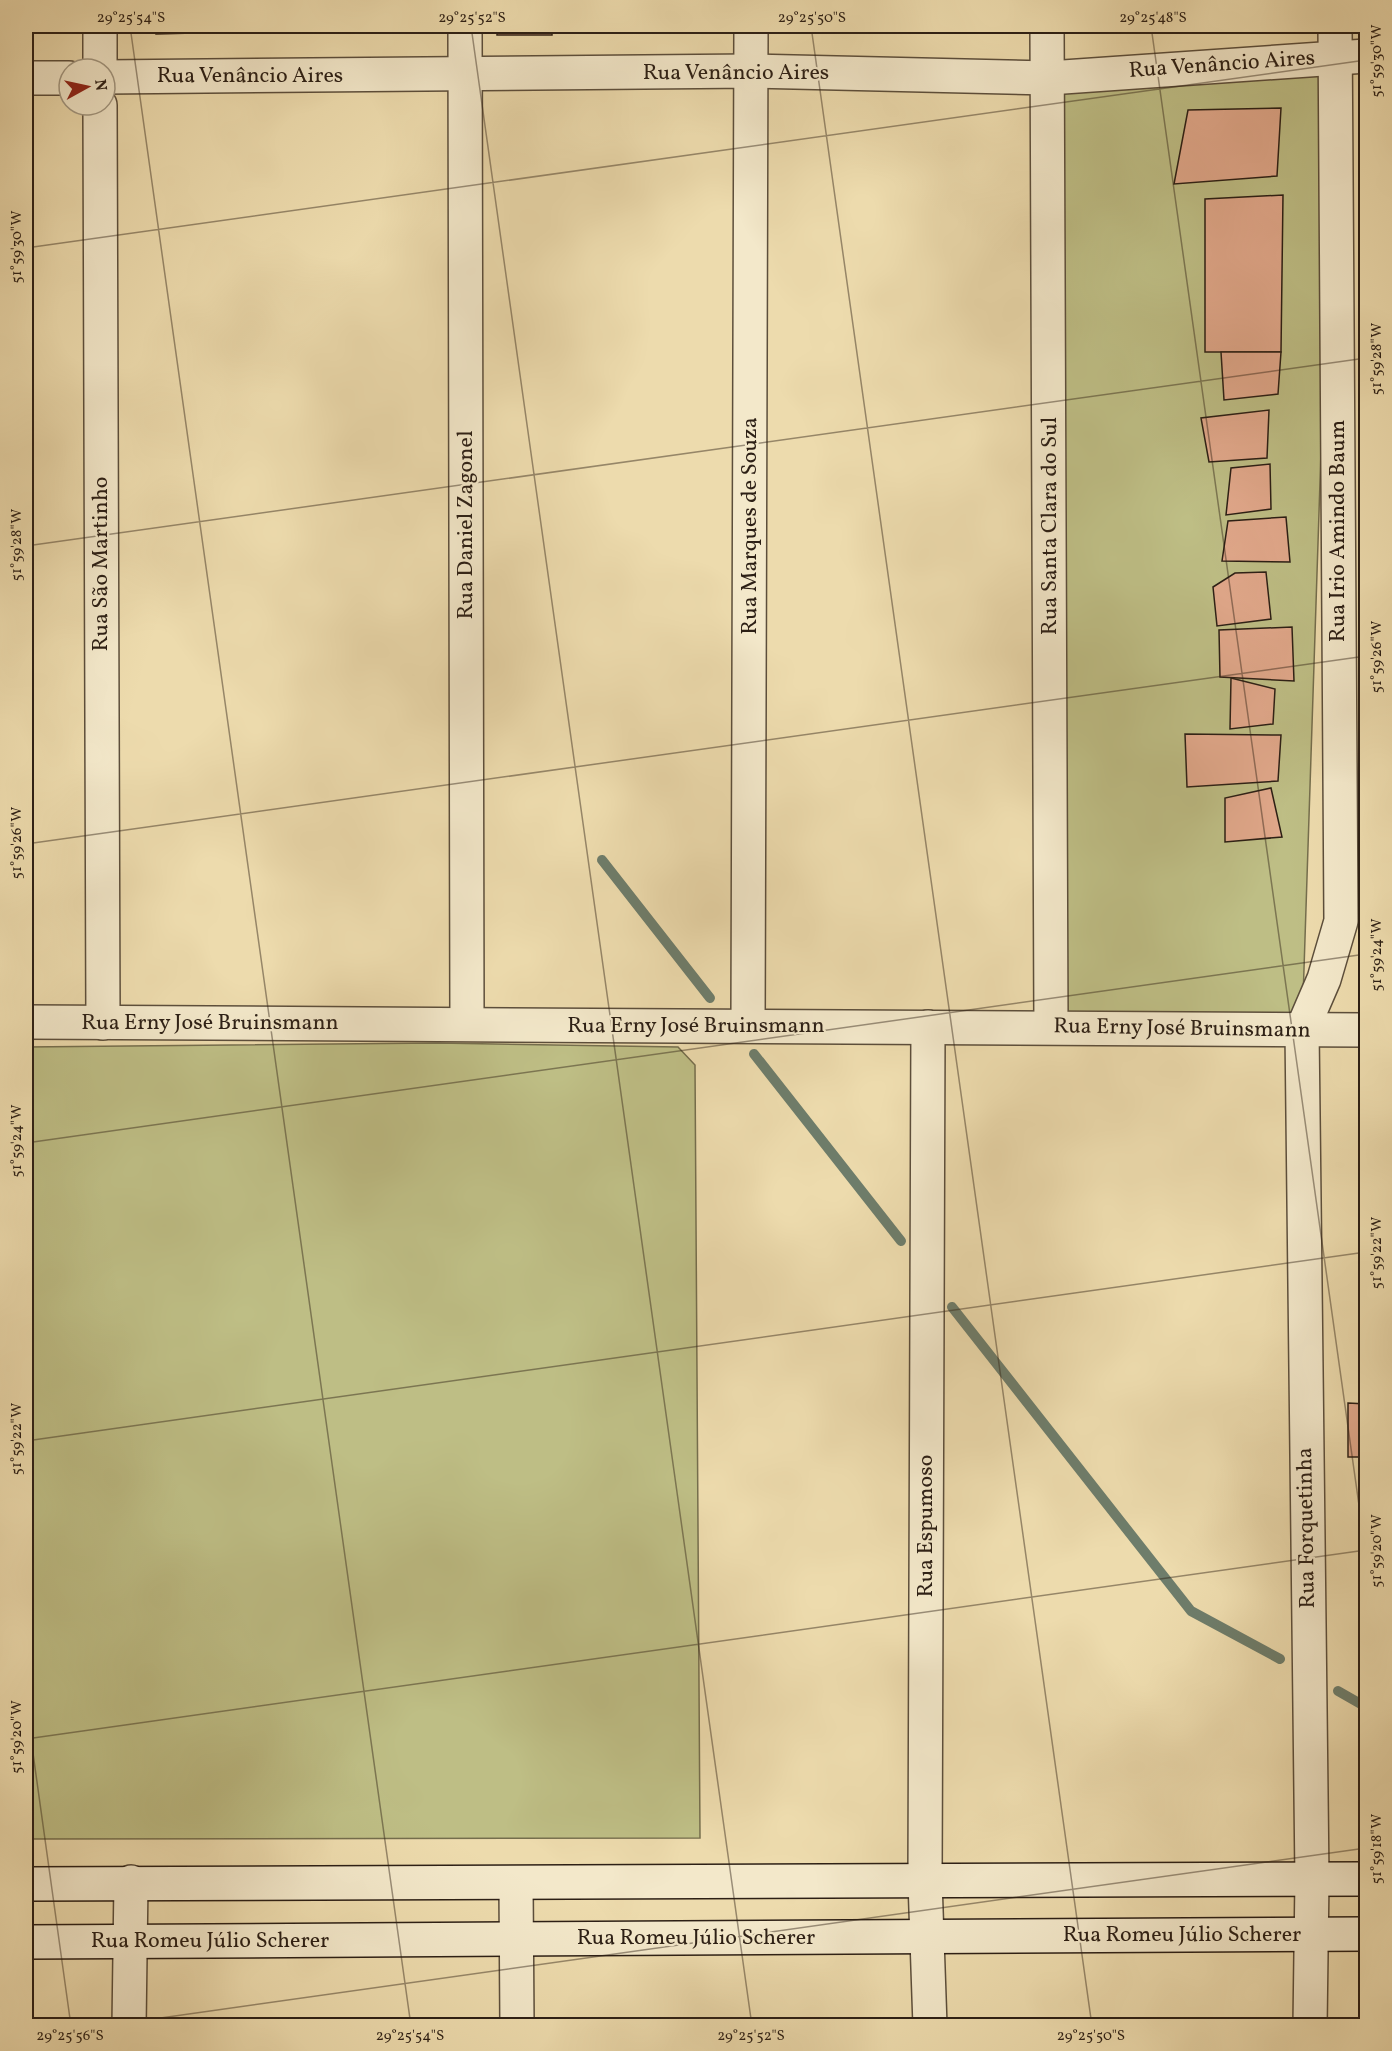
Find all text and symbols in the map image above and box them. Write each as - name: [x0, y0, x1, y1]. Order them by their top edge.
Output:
- text: 29°25'54"S: [97, 8, 165, 29]
- text: 29°25'52"S: [438, 8, 506, 29]
- text: 29°25'50"S: [778, 8, 846, 29]
- text: 29°25'48"S: [1119, 8, 1187, 29]
- text: 51°59'30"W: [1367, 24, 1388, 98]
- street label: Rua Venâncio Aires: [1128, 43, 1316, 87]
- north arrow: [57, 57, 117, 117]
- street label: Rua Venâncio Aires: [643, 58, 829, 89]
- street label: Rua Venâncio Aires: [157, 61, 343, 92]
- text: N: [88, 78, 112, 93]
- text: 51°59'30"W: [7, 210, 28, 284]
- text: 51°59'28"W: [1367, 323, 1388, 395]
- street label: Rua Marques de Souza: [735, 417, 766, 635]
- street label: Rua Santa Clara do Sul: [1035, 417, 1066, 635]
- street label: Rua Irio Amindo Baum: [1323, 420, 1354, 642]
- street label: Rua Daniel Zagonel: [451, 431, 482, 619]
- street label: Rua São Martinho: [86, 477, 117, 651]
- text: 51°59'28"W: [7, 509, 28, 581]
- text: 51°59'26"W: [1367, 621, 1388, 693]
- text: 51°59'26"W: [7, 807, 28, 879]
- text: 51°59'24"W: [1367, 919, 1388, 991]
- street label: Rua Erny José Bruinsmann: [81, 1008, 339, 1039]
- street label: Rua Erny José Bruinsmann: [567, 1011, 825, 1042]
- street label: Rua Erny José Bruinsmann: [1053, 1011, 1311, 1047]
- text: 51°59'24"W: [7, 1105, 28, 1177]
- text: 51°59'22"W: [1367, 1217, 1388, 1289]
- text: 51°59'22"W: [7, 1403, 28, 1475]
- street label: Rua Forquetinha: [1290, 1447, 1324, 1609]
- street label: Rua Espumoso: [911, 1455, 942, 1597]
- text: 51°59'20"W: [1367, 1514, 1388, 1588]
- text: 51°59'20"W: [7, 1700, 28, 1774]
- text: 51°59'18"W: [1367, 1814, 1388, 1884]
- street label: Rua Romeu Júlio Scherer: [1063, 1920, 1301, 1951]
- street label: Rua Romeu Júlio Scherer: [577, 1923, 815, 1954]
- street label: Rua Romeu Júlio Scherer: [91, 1926, 329, 1957]
- text: 29°25'56"S: [36, 2026, 104, 2047]
- text: 29°25'54"S: [376, 2026, 444, 2047]
- text: 29°25'52"S: [717, 2026, 785, 2047]
- text: 29°25'50"S: [1057, 2026, 1125, 2047]

